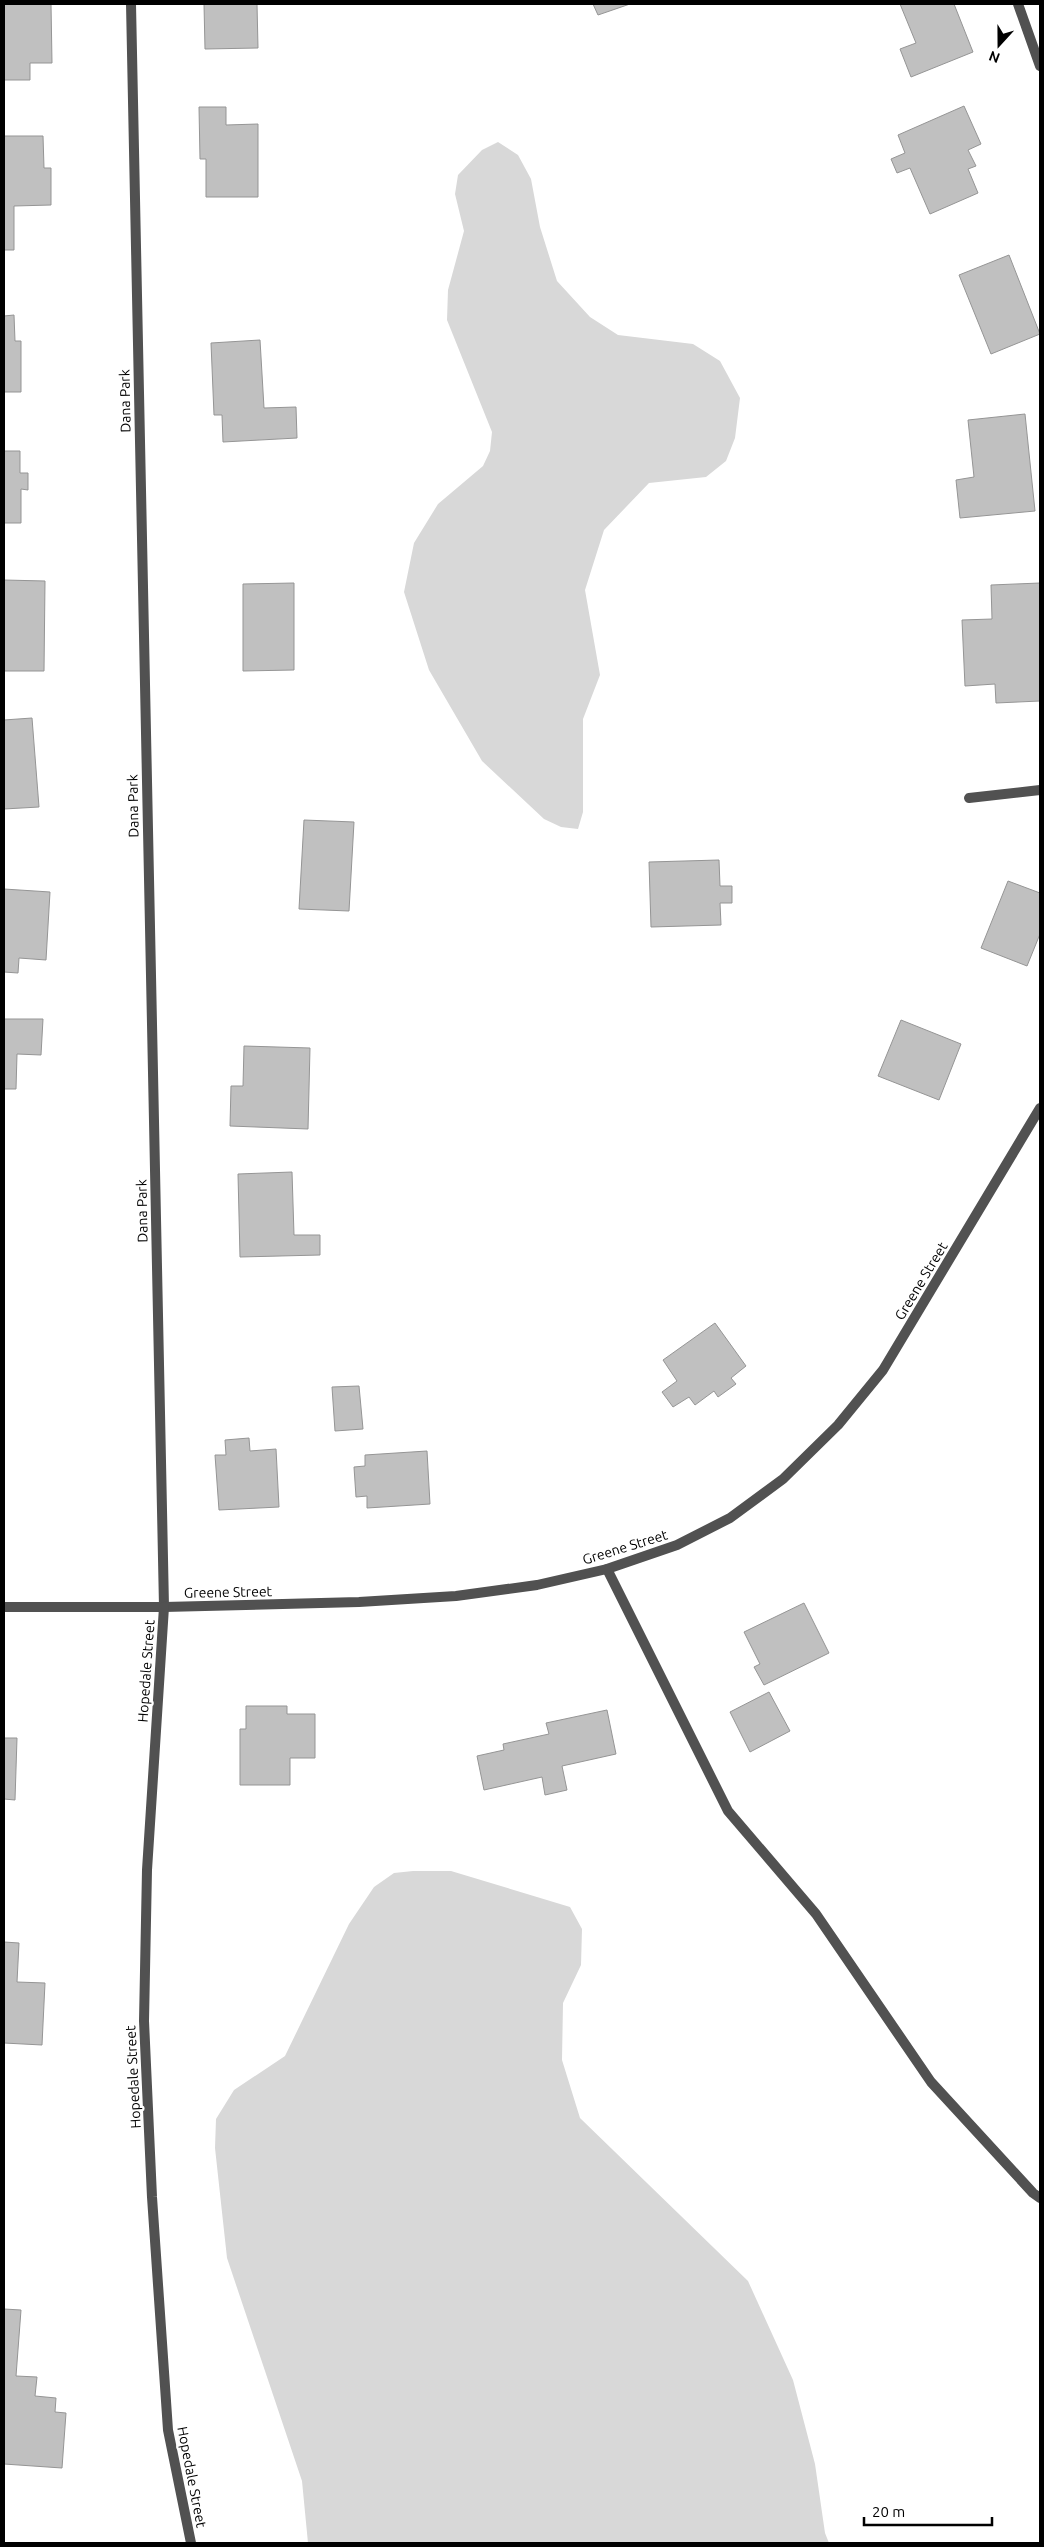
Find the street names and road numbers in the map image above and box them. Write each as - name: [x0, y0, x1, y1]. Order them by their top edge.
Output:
- street label: Dana Park: [116, 369, 134, 433]
- street label: Dana Park: [124, 774, 142, 838]
- street label: Dana Park: [133, 1179, 151, 1243]
- street label: Greene Street: [891, 1239, 951, 1323]
- street label: Greene Street: [581, 1526, 670, 1568]
- street label: Greene Street: [184, 1583, 273, 1601]
- street label: Hopedale Street: [134, 1619, 158, 1723]
- street label: Hopedale Street: [122, 2025, 144, 2129]
- street label: Hopedale Street: [174, 2425, 210, 2530]

